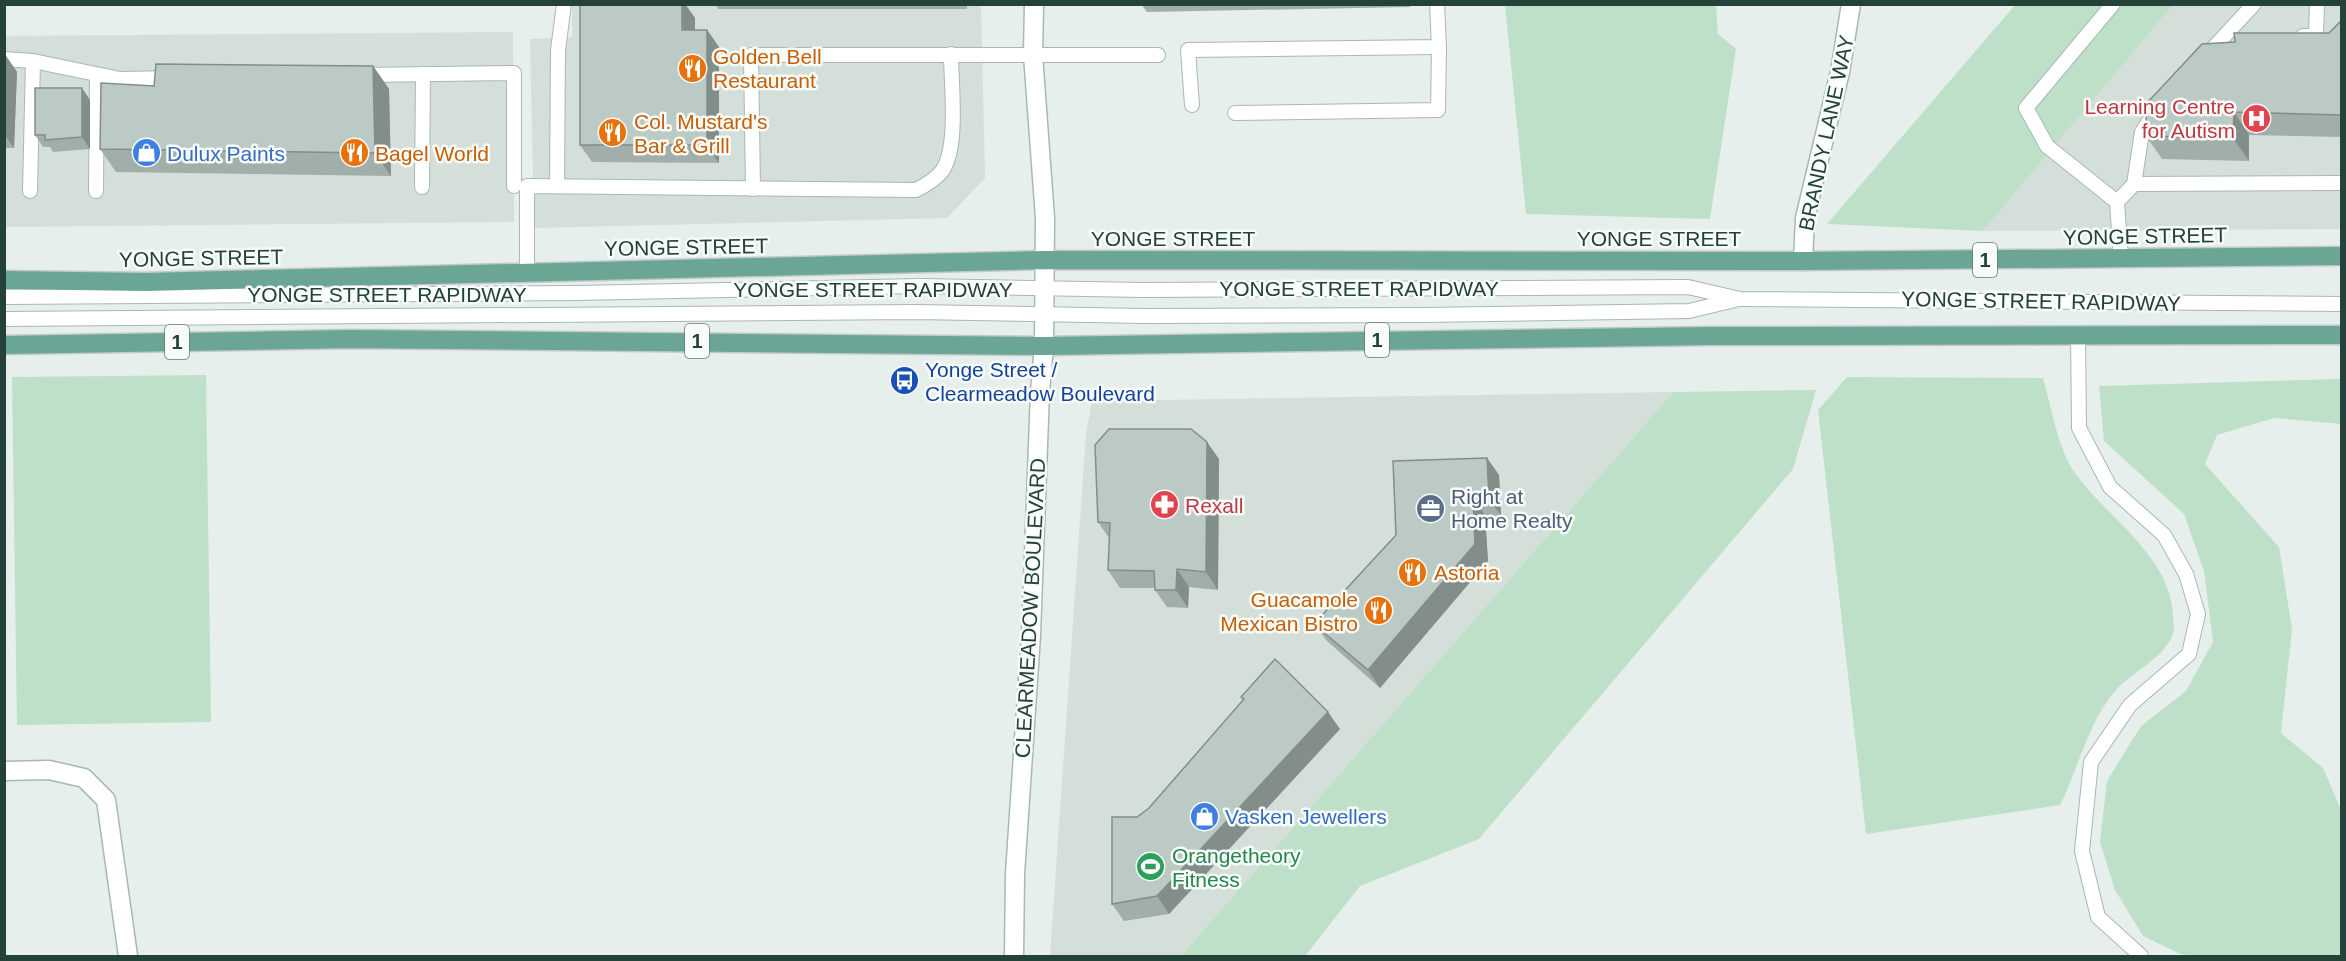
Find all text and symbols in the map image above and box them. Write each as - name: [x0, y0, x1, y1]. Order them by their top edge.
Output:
- street label: BRANDY LANE WAY: [1794, 33, 1858, 233]
- place label: Golden Bell Restaurant: [713, 45, 822, 92]
- restaurant icon: Golden Bell Restaurant: [676, 52, 708, 84]
- place label: Learning Centre for Autism: [2084, 95, 2235, 142]
- hospital icon: Learning Centre for Autism: [2240, 102, 2272, 134]
- place label: Col. Mustard's Bar & Grill: [634, 110, 768, 157]
- restaurant icon: Col. Mustard's Bar & Grill: [597, 117, 629, 149]
- shop icon: Dulux Paints: [130, 137, 162, 169]
- restaurant icon: Bagel World: [338, 137, 370, 169]
- place label: Dulux Paints: [167, 142, 285, 165]
- place label: Bagel World: [375, 142, 489, 165]
- street label: YONGE STREET: [2063, 223, 2228, 249]
- street label: YONGE STREET: [1091, 227, 1255, 250]
- street label: YONGE STREET: [1577, 227, 1741, 250]
- street label: YONGE STREET: [604, 234, 769, 260]
- road number: 1: [1973, 243, 1997, 277]
- street label: YONGE STREET: [119, 245, 284, 271]
- street label: YONGE STREET RAPIDWAY: [1219, 277, 1499, 300]
- street label: YONGE STREET RAPIDWAY: [733, 278, 1013, 301]
- street label: YONGE STREET RAPIDWAY: [247, 283, 527, 306]
- street label: YONGE STREET RAPIDWAY: [1901, 287, 2181, 315]
- road number: 1: [1365, 323, 1389, 357]
- road number: 1: [685, 324, 709, 358]
- road number: 1: [165, 325, 189, 359]
- place label: Yonge Street / Clearmeadow Boulevard: [925, 358, 1155, 405]
- bus stop icon: Yonge Street / Clearmeadow Boulevard: [888, 365, 920, 397]
- street label: CLEARMEADOW BOULEVARD: [1011, 457, 1049, 759]
- place label: Right at Home Realty: [1451, 485, 1573, 532]
- pharmacy icon: Rexall: [1148, 489, 1180, 521]
- office icon: Right at Home Realty: [1414, 492, 1446, 524]
- place label: Rexall: [1185, 494, 1243, 517]
- restaurant icon: Astoria: [1397, 556, 1429, 588]
- place label: Astoria: [1434, 561, 1500, 584]
- place label: Guacamole Mexican Bistro: [1220, 588, 1358, 635]
- restaurant icon: Guacamole Mexican Bistro: [1363, 595, 1395, 627]
- shop icon: Vasken Jewellers: [1188, 800, 1220, 832]
- place label: Vasken Jewellers: [1225, 805, 1387, 828]
- place label: Orangetheory Fitness: [1172, 844, 1301, 891]
- sports icon: Orangetheory Fitness: [1135, 851, 1167, 883]

